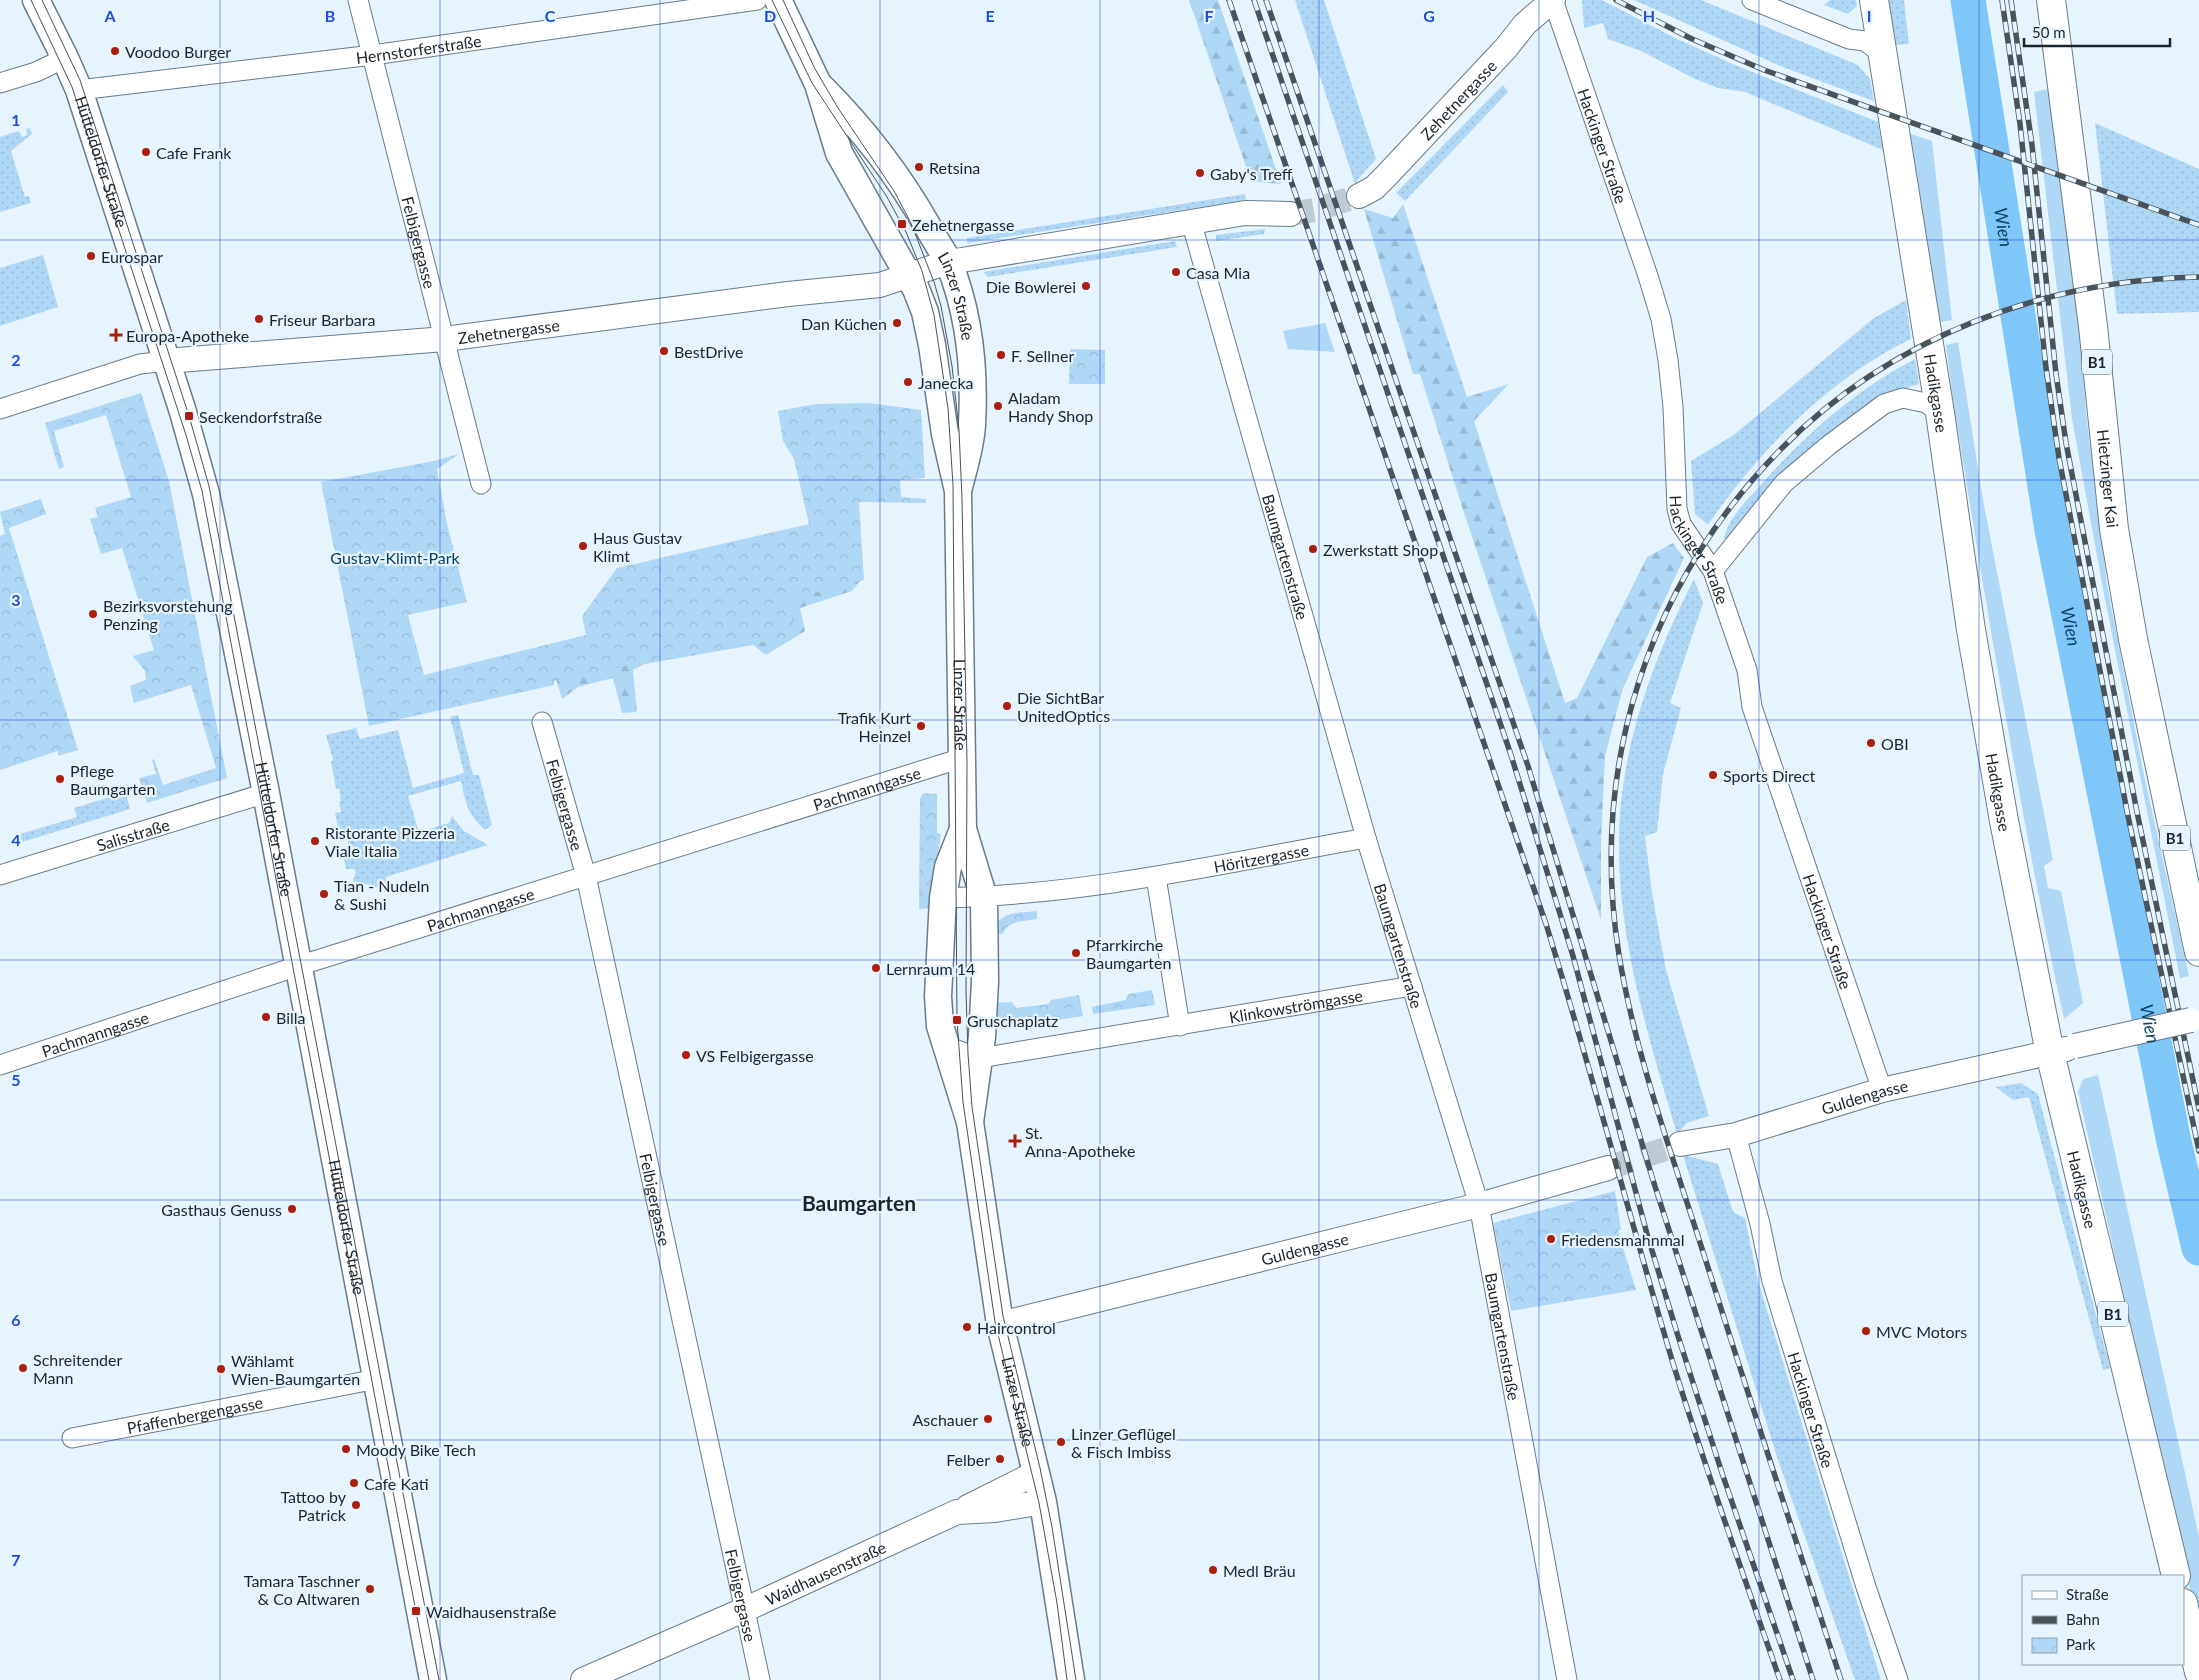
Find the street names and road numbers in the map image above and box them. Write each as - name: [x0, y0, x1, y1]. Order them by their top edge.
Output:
- street label: Hernstorferstraße: [355, 30, 482, 66]
- street label: Zehetnergasse: [1416, 56, 1500, 143]
- street label: Hackinger Straße: [1575, 86, 1632, 206]
- street label: Hütteldorfer Straße: [72, 94, 132, 230]
- street label: Felbigergasse: [399, 194, 440, 290]
- street label: Linzer Straße: [935, 248, 978, 341]
- street label: Zehetnergasse: [457, 315, 561, 347]
- road number: B1: [2082, 350, 2112, 374]
- street label: Hadikgasse: [1921, 352, 1952, 434]
- street label: Hietzinger Kai: [2094, 428, 2123, 529]
- street label: Baumgartenstraße: [1259, 492, 1313, 622]
- street label: Hackinger Straße: [1667, 495, 1733, 606]
- street label: Linzer Straße: [951, 659, 971, 751]
- street label: Hadikgasse: [1983, 751, 2015, 833]
- street label: Felbigergasse: [544, 757, 588, 853]
- street label: Hütteldorfer Straße: [253, 760, 297, 898]
- street label: Pachmanngasse: [811, 762, 923, 814]
- street label: Salisstraße: [94, 814, 172, 854]
- road number: B1: [2160, 826, 2190, 850]
- street label: Höritzergasse: [1212, 839, 1310, 876]
- street label: Hackinger Straße: [1800, 871, 1856, 991]
- street label: Baumgartenstraße: [1371, 881, 1427, 1010]
- street label: Pachmanngasse: [424, 883, 536, 935]
- street label: Klinkowströmgasse: [1227, 985, 1364, 1026]
- street label: Pachmanngasse: [39, 1007, 151, 1060]
- street label: Guldengasse: [1819, 1075, 1910, 1118]
- street label: Hadikgasse: [2064, 1148, 2101, 1230]
- street label: Felbigergasse: [637, 1151, 675, 1247]
- street label: Hütteldorfer Straße: [326, 1158, 370, 1296]
- street label: Guldengasse: [1259, 1228, 1350, 1268]
- street label: Baumgartenstraße: [1482, 1271, 1524, 1402]
- road number: B1: [2098, 1302, 2128, 1326]
- street label: Hackinger Straße: [1785, 1349, 1838, 1470]
- street label: Linzer Straße: [999, 1355, 1039, 1448]
- street label: Pfaffenbergengasse: [125, 1392, 264, 1437]
- street label: Waidhausenstraße: [762, 1537, 889, 1608]
- street label: Felbigergasse: [722, 1547, 761, 1643]

